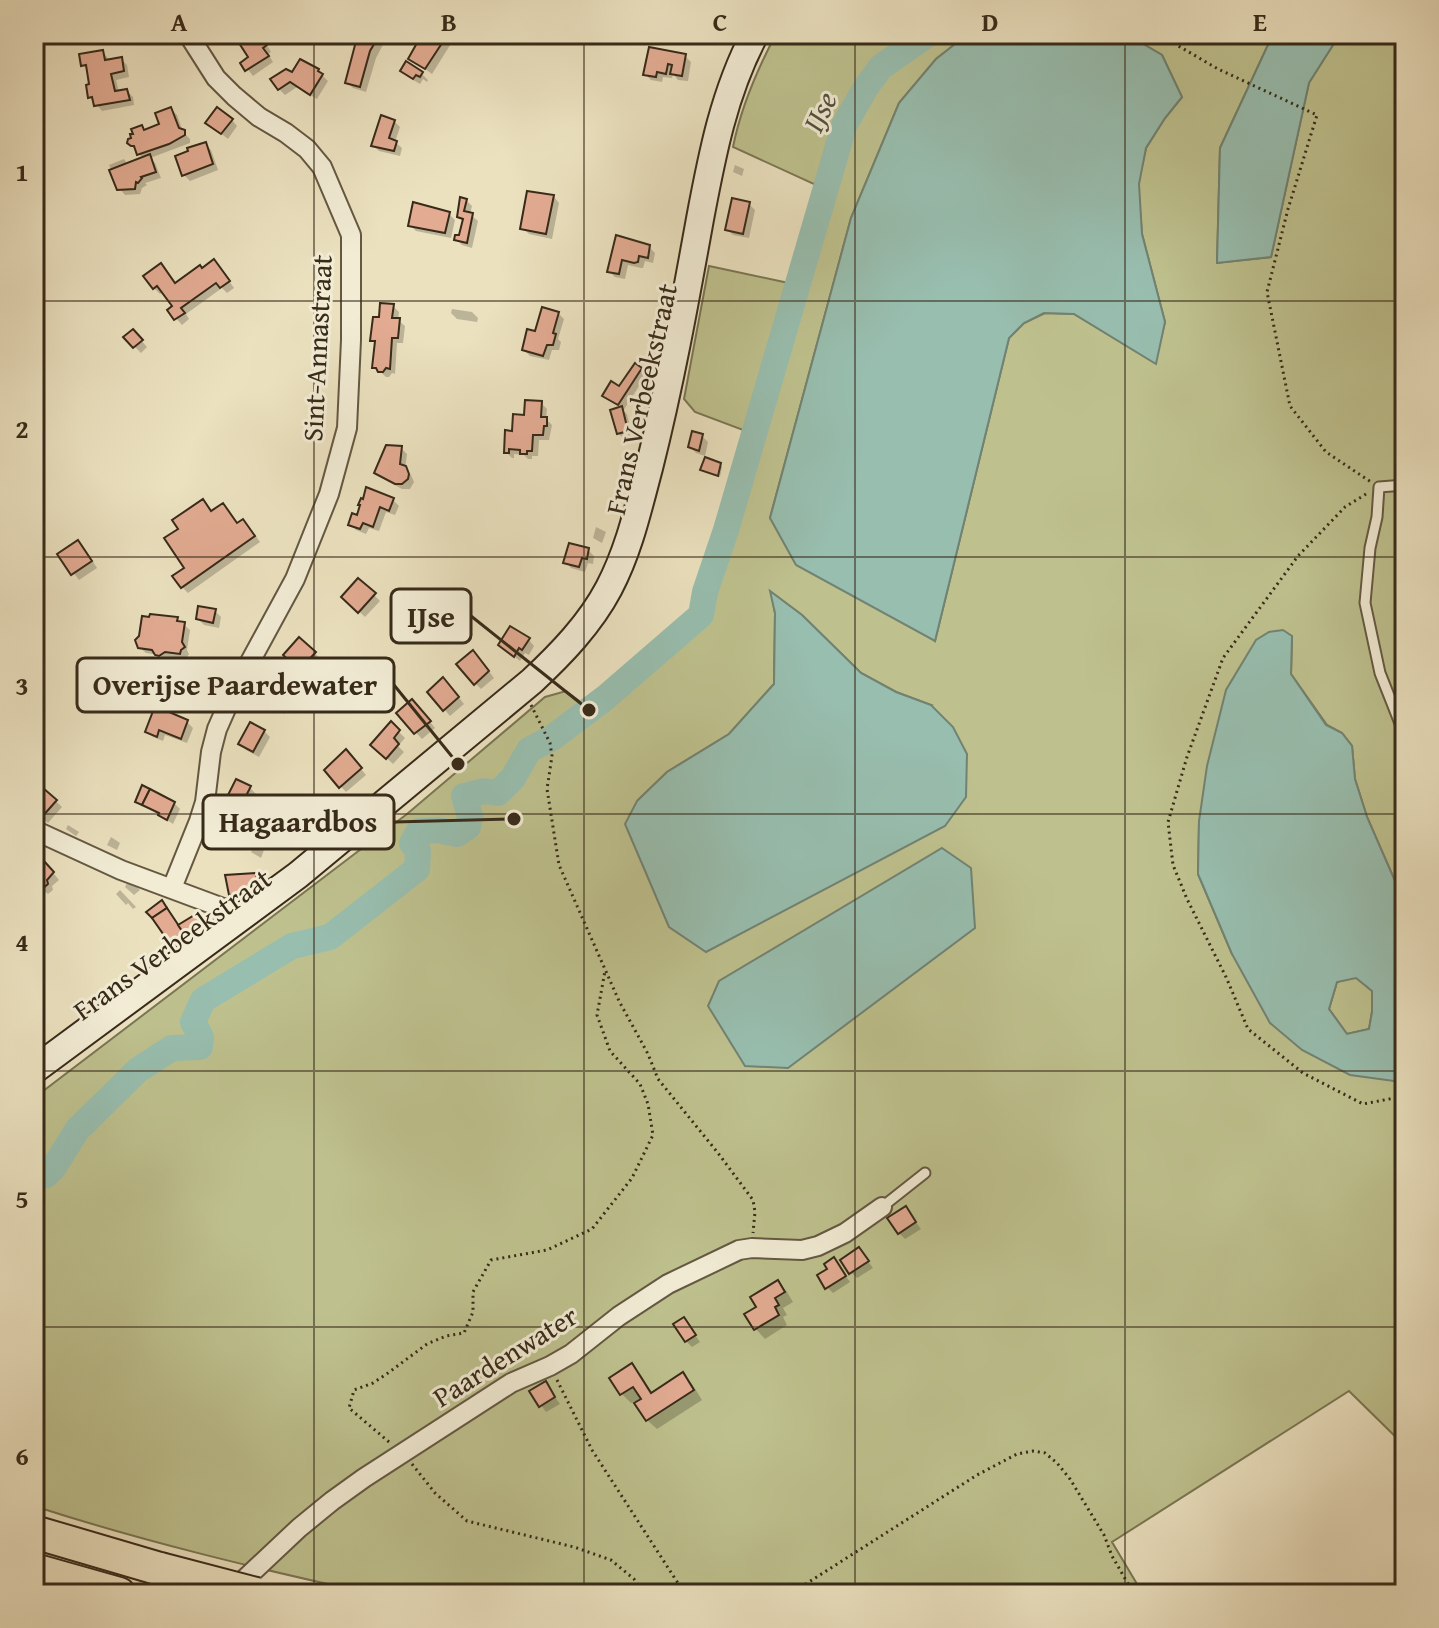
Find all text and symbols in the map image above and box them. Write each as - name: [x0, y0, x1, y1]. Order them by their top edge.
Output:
- text: A: [171, 2, 188, 41]
- text: B: [441, 2, 457, 41]
- text: C: [713, 2, 727, 41]
- text: D: [982, 2, 998, 41]
- text: E: [1253, 2, 1267, 41]
- water label: IJse: [791, 84, 848, 139]
- text: 1: [15, 152, 29, 191]
- street label: Sint-Annastraat: [291, 253, 342, 442]
- street label: Frans Verbeekstraat: [594, 279, 687, 519]
- text: 2: [15, 409, 29, 448]
- callout: IJse: [391, 589, 471, 643]
- text: IJse: [407, 594, 455, 638]
- callout: Overijse Paardewater: [77, 658, 394, 712]
- text: Overijse Paardewater: [93, 662, 378, 706]
- text: 3: [15, 666, 29, 705]
- callout: Hagaardbos: [203, 795, 394, 849]
- text: Hagaardbos: [219, 799, 377, 843]
- street label: Frans Verbeekstraat: [64, 858, 279, 1030]
- text: 4: [15, 922, 29, 961]
- text: 5: [15, 1179, 29, 1218]
- street label: Paardenwater: [424, 1295, 585, 1416]
- text: 6: [15, 1436, 29, 1475]

